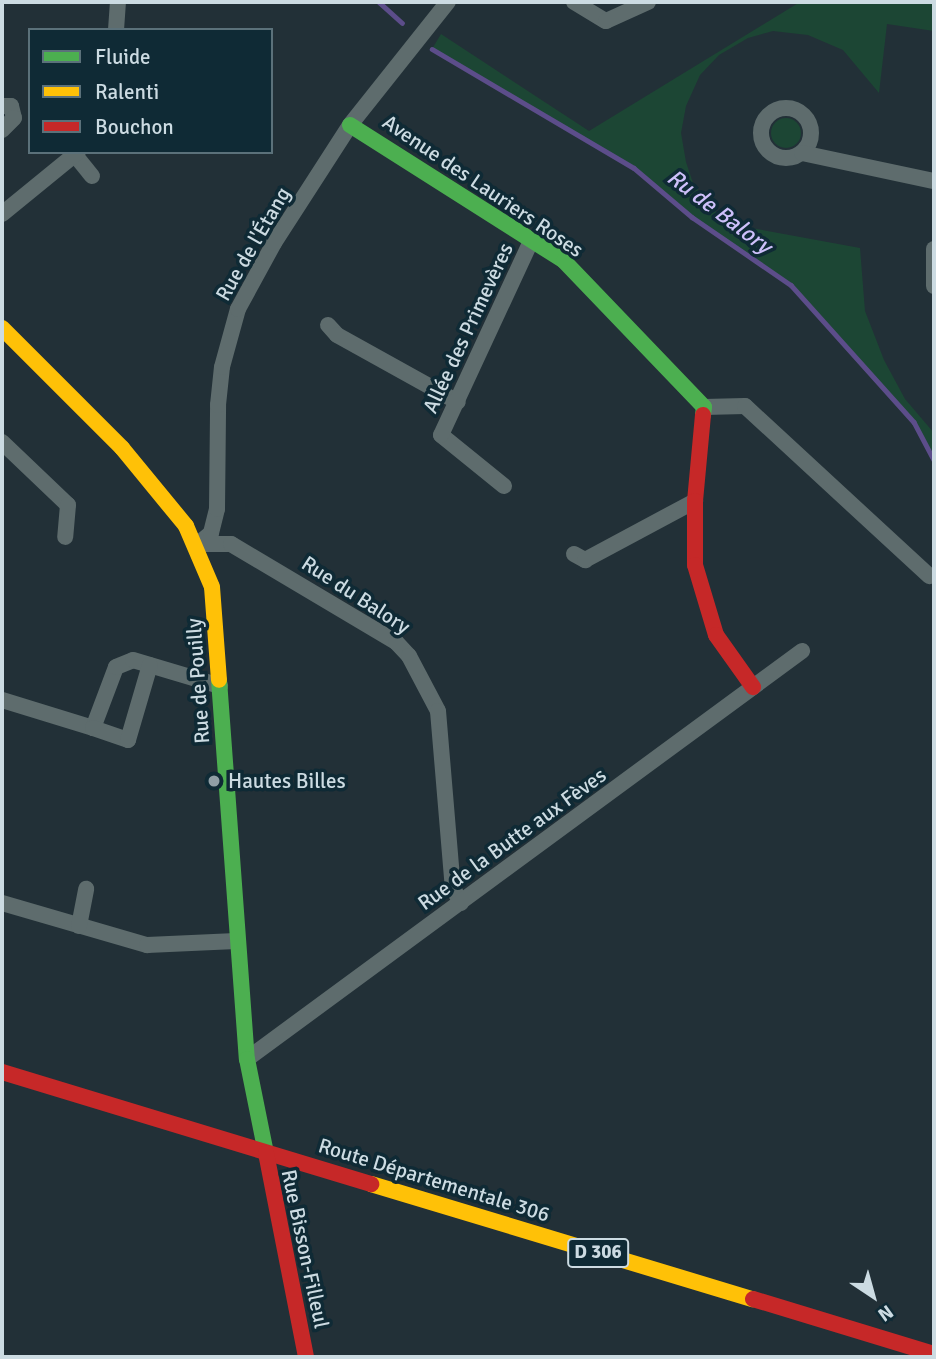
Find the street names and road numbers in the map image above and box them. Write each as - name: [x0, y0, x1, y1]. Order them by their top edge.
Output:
- street label: Avenue des Lauriers Roses: [378, 109, 588, 263]
- street label: Rue de l'Étang: [210, 183, 296, 305]
- street label: Allée des Primevères: [418, 239, 518, 417]
- street label: Rue du Balory: [297, 551, 415, 639]
- street label: Rue de Pouilly: [181, 617, 215, 745]
- street label: Rue de la Butte aux Fèves: [413, 762, 611, 916]
- street label: Route Départementale 306: [315, 1133, 553, 1227]
- street label: Rue Bisson-Filleul: [276, 1167, 334, 1331]
- road number: D 306: [566, 1238, 630, 1268]

